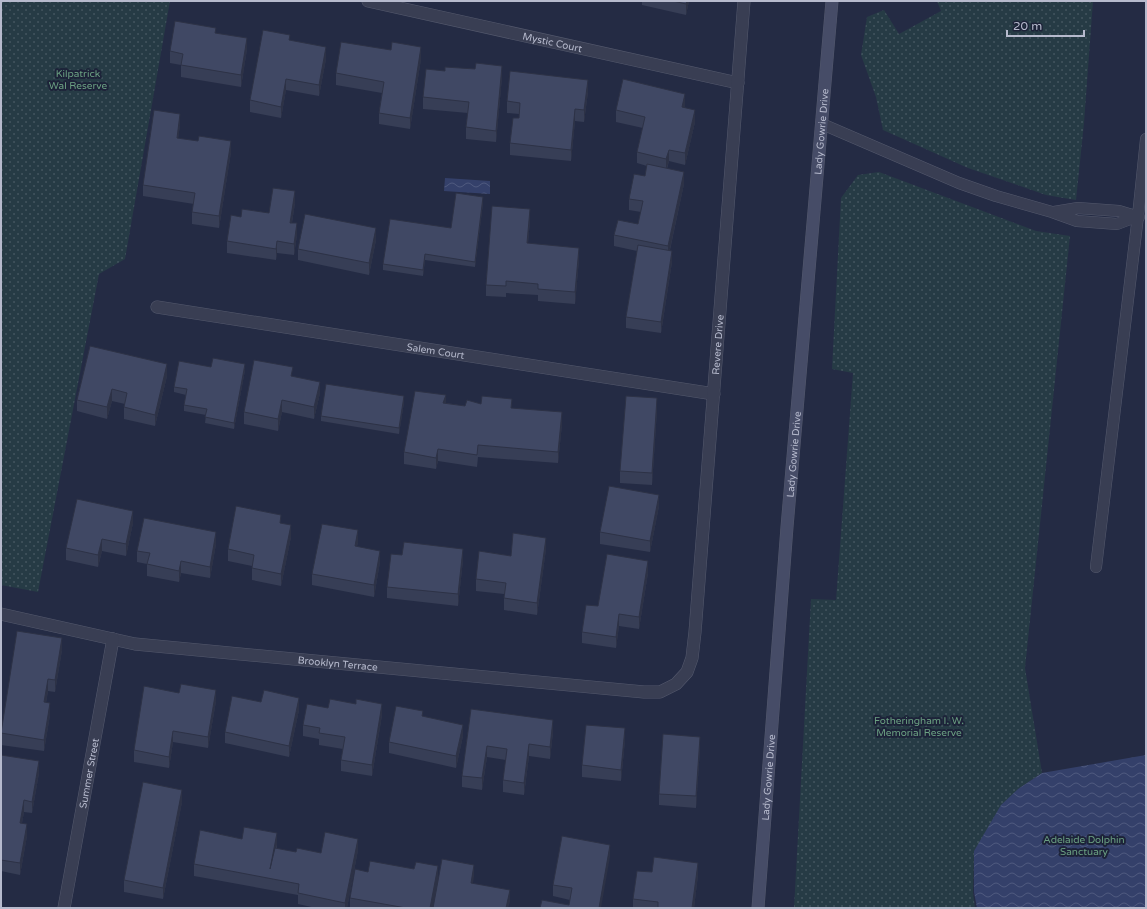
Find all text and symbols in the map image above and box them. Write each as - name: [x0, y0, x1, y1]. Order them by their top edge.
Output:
- scale bar: [1007, 12, 1084, 38]
- text: 20 m: [1013, 19, 1042, 33]
- street label: Mystic Court: [521, 30, 583, 55]
- park label: Kilpatrick Wal Reserve: [49, 68, 108, 92]
- street label: Lady Gowrie Drive: [812, 88, 832, 175]
- street label: Revere Drive: [710, 314, 727, 375]
- street label: Salem Court: [406, 341, 465, 362]
- street label: Lady Gowrie Drive: [785, 411, 804, 498]
- street label: Brooklyn Terrace: [297, 654, 378, 674]
- park label: Fotheringham I. W. Memorial Reserve: [874, 715, 964, 739]
- street label: Lady Gowrie Drive: [760, 734, 778, 821]
- street label: Summer Street: [77, 737, 102, 810]
- park label: Adelaide Dolphin Sanctuary: [1043, 834, 1125, 858]

